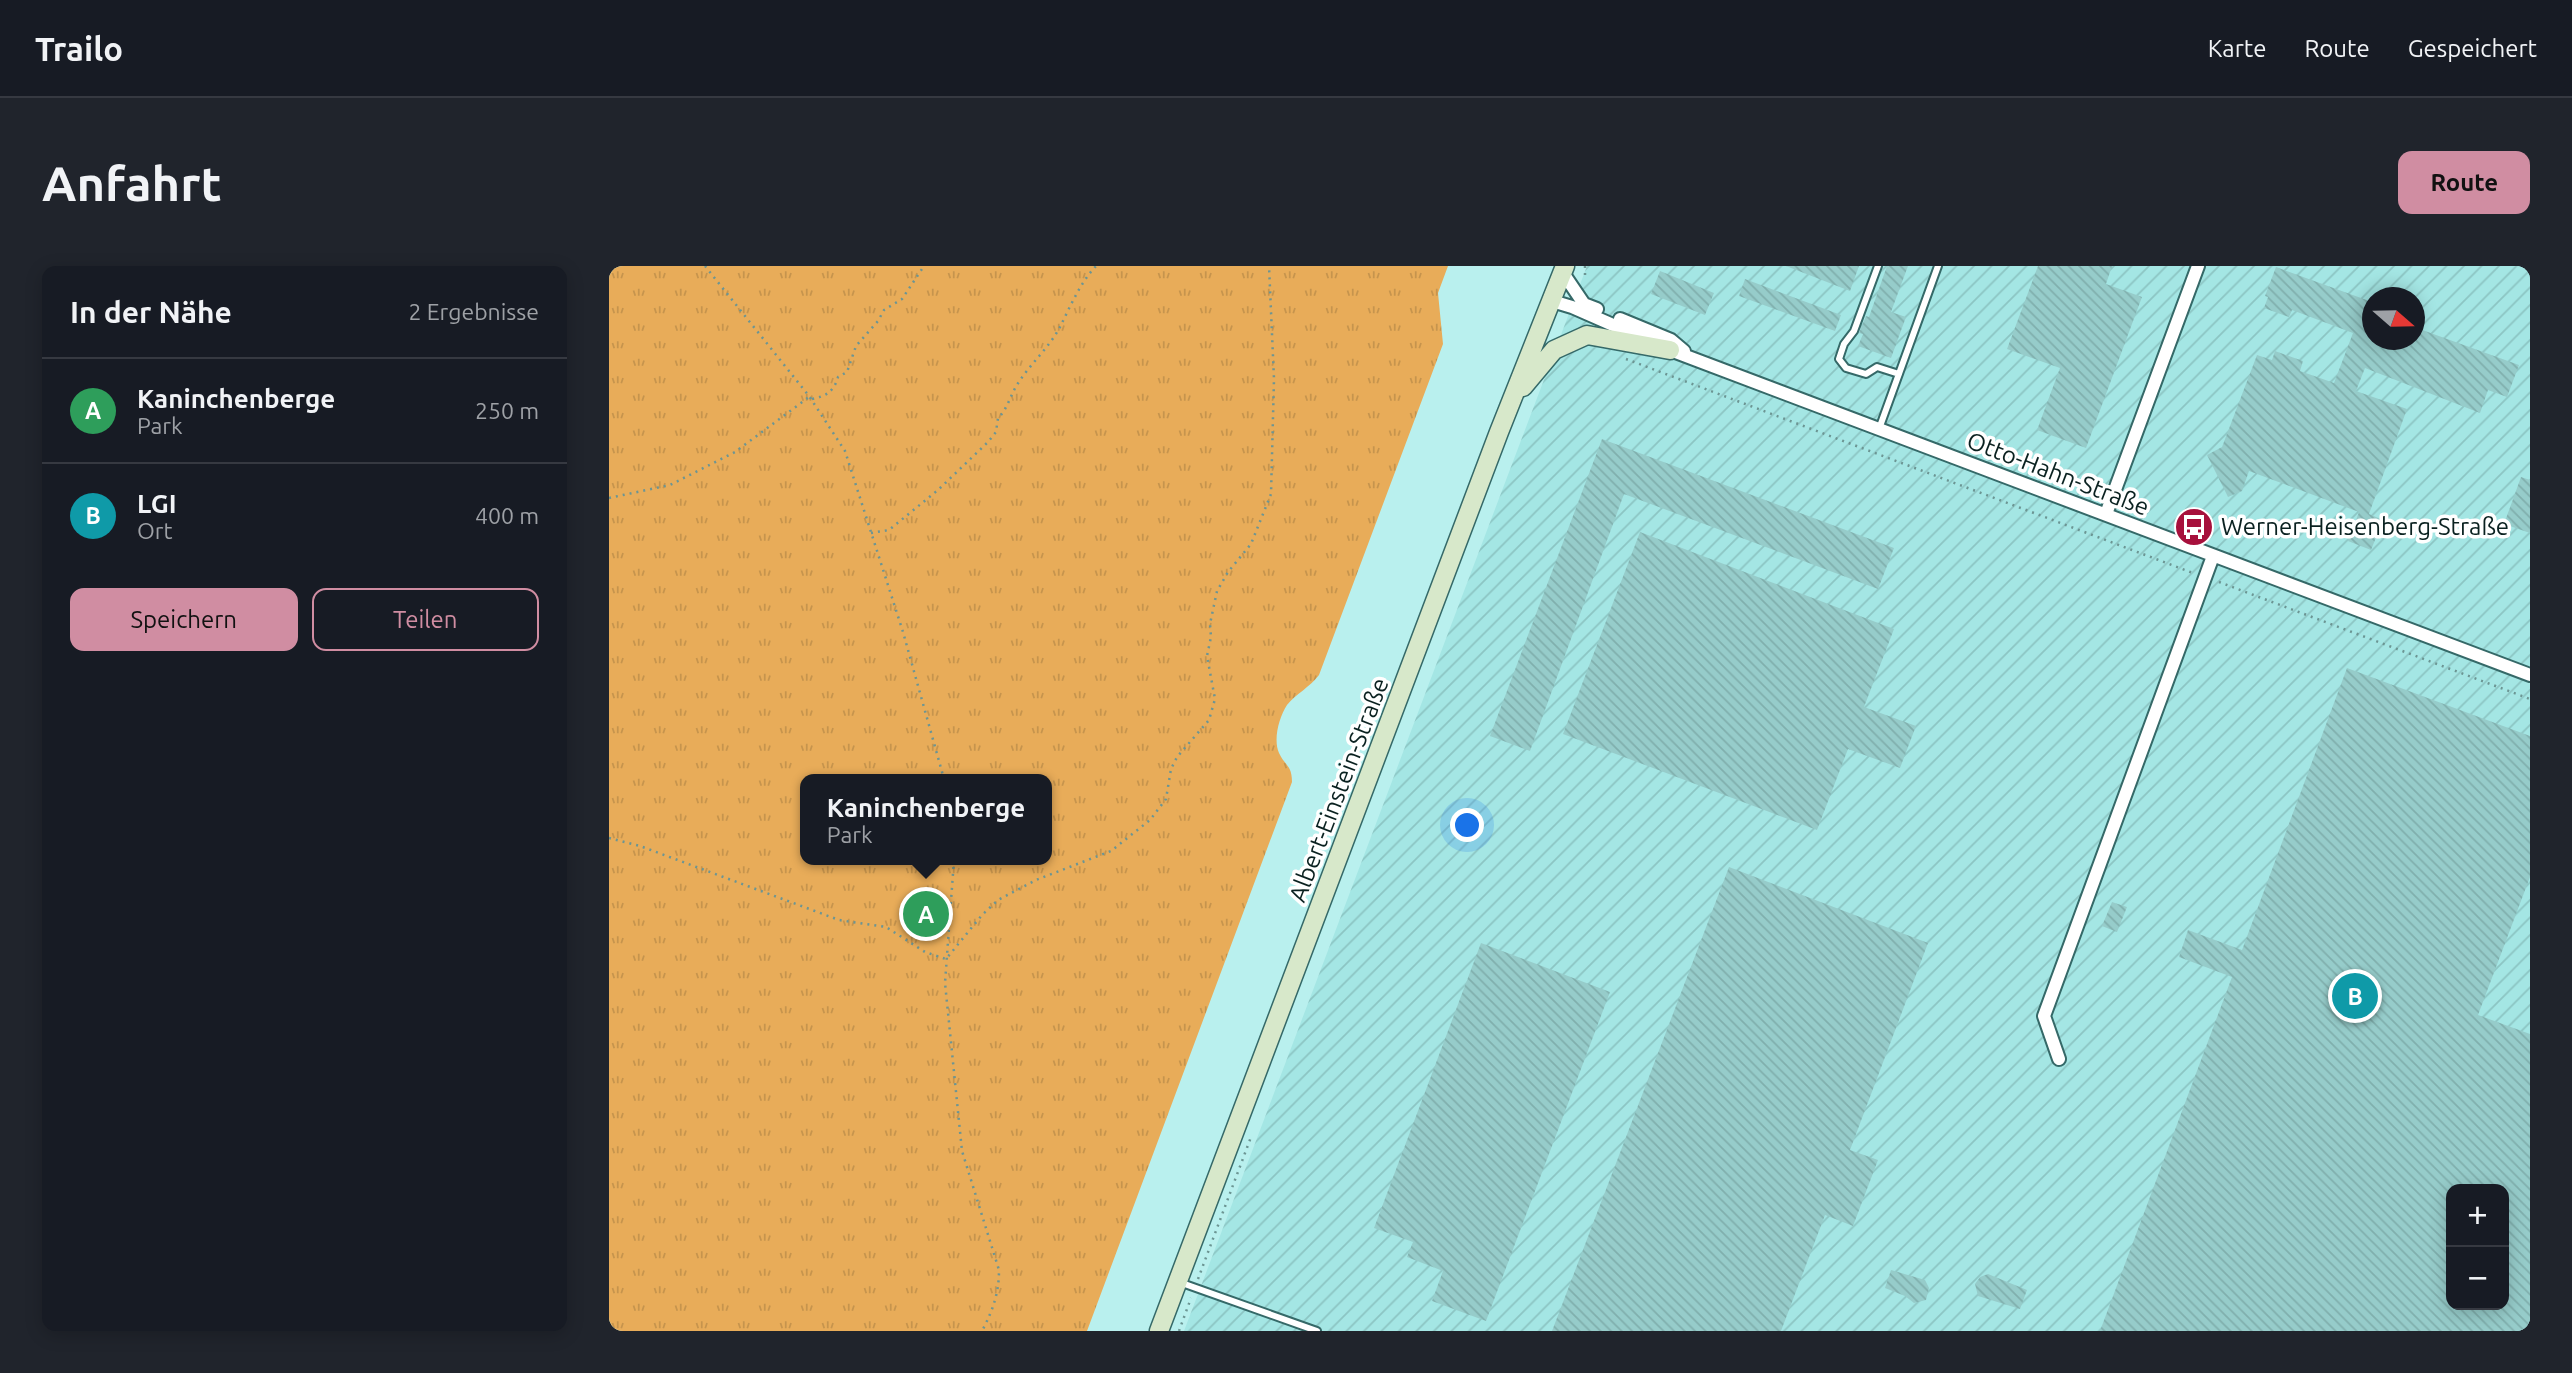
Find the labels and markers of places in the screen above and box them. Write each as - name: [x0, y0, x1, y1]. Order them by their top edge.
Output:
- bus stop icon: Werner-Heisenberg-Straße: [2173, 506, 2215, 548]
- place label: Werner-Heisenberg-Straße: [2221, 513, 2509, 540]
- pin: A: [903, 888, 949, 940]
- pin: B: [2332, 970, 2378, 1022]

